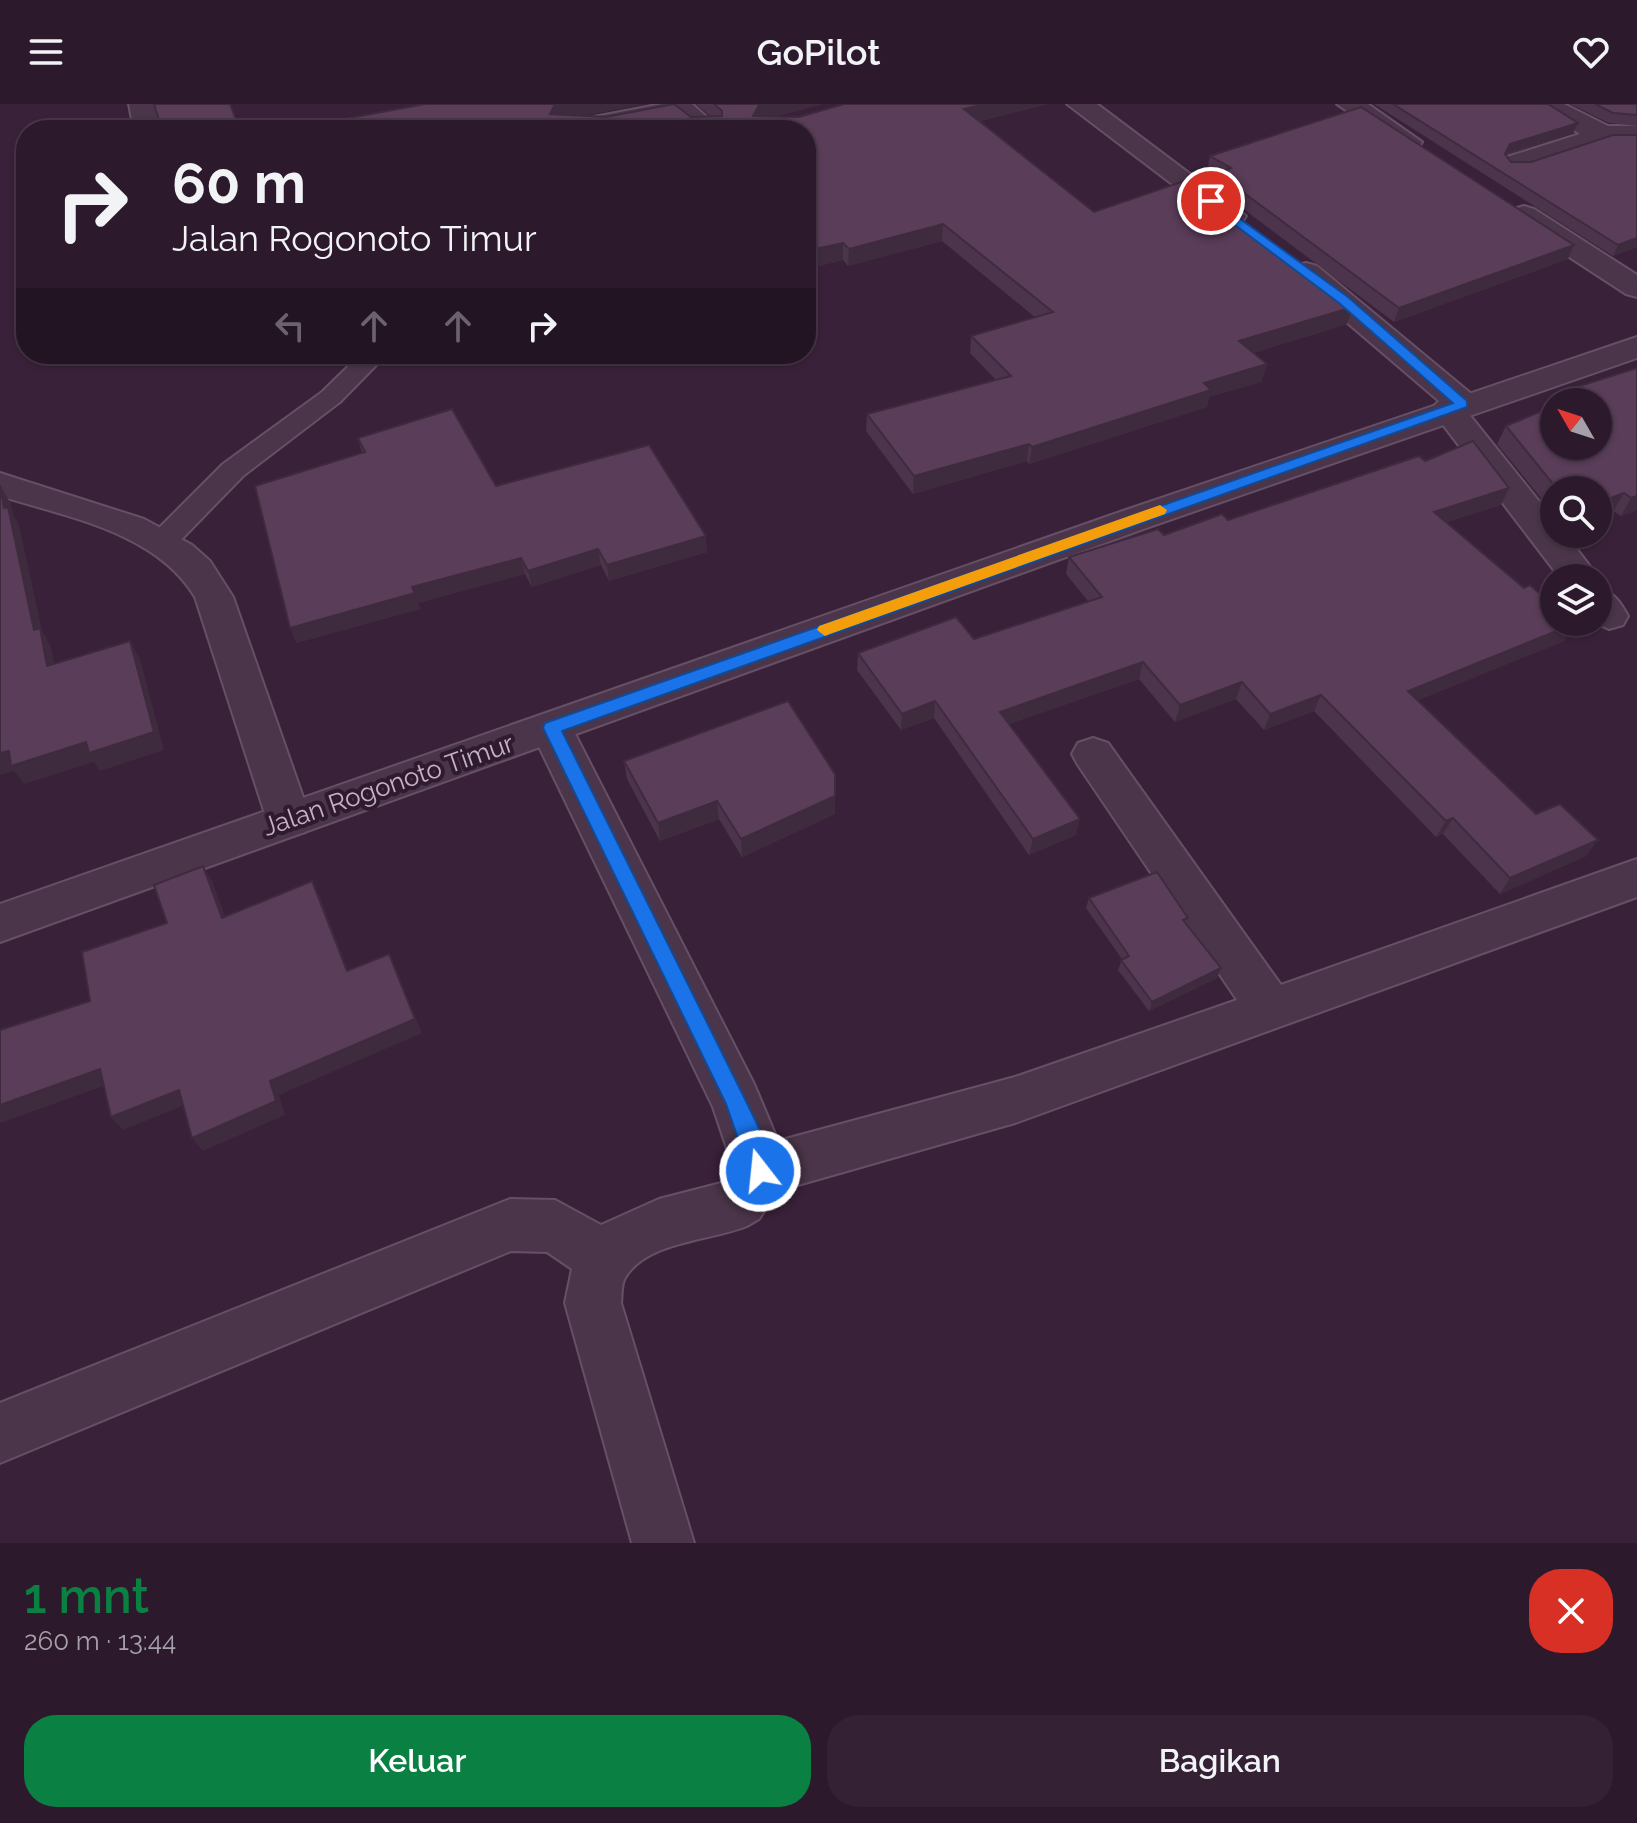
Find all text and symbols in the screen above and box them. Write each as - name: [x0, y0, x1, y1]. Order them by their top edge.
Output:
- icon: menu: [24, 30, 68, 74]
- icon: heart: [1569, 30, 1613, 74]
- text: GoPilot: [757, 31, 880, 73]
- text: 60 m: [172, 150, 306, 216]
- icon: right: [40, 152, 144, 256]
- pin: [1177, 167, 1245, 235]
- icon: arrive: [1189, 179, 1233, 223]
- text: Jalan Rogonoto Timur: [172, 217, 537, 259]
- icon: left: [268, 304, 312, 348]
- icon: ahead: [352, 304, 396, 348]
- icon: ahead: [436, 304, 480, 348]
- icon: right: [520, 304, 564, 348]
- north arrow: [1540, 388, 1612, 460]
- map controls: [1540, 388, 1612, 636]
- button: search: [1540, 476, 1612, 548]
- button: layers: [1540, 564, 1612, 636]
- street label: Jalan Rogonoto Timur: [259, 728, 517, 842]
- position arrow: [718, 1129, 802, 1213]
- text: 1 mnt: [24, 1568, 149, 1624]
- button: close: [1529, 1569, 1613, 1653]
- text: 260 m · 13:44: [24, 1626, 176, 1656]
- button: Keluar: [24, 1715, 811, 1807]
- button: Bagikan: [827, 1715, 1613, 1807]

